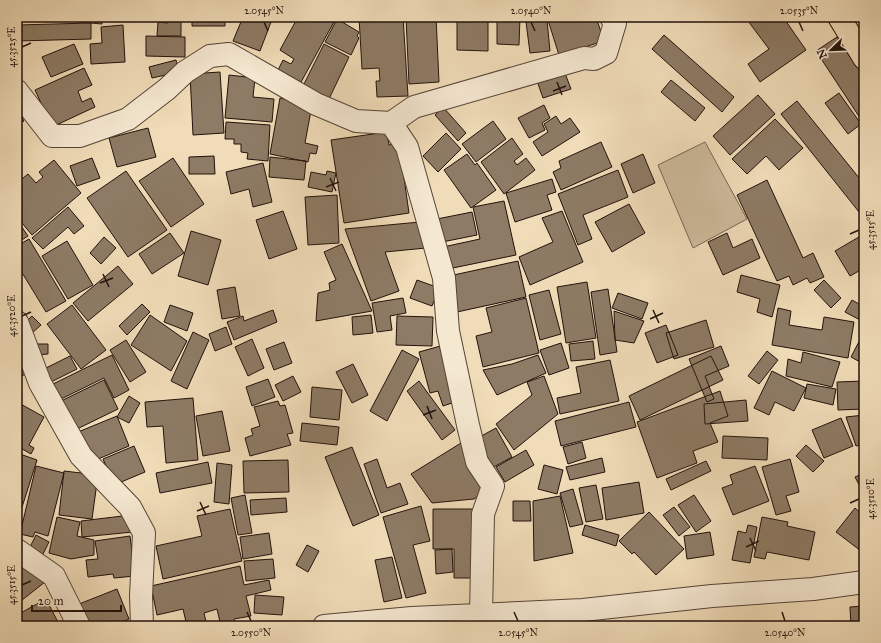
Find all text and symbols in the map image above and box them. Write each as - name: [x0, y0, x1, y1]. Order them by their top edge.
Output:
- text: 2.0545°N: [244, 5, 284, 17]
- text: 2.0540°N: [511, 5, 552, 17]
- text: 2.0535°N: [780, 5, 819, 17]
- text: 45.3525°E: [6, 27, 18, 67]
- north arrow: [811, 30, 851, 70]
- text: N: [814, 46, 830, 61]
- text: 45.3515°E: [865, 210, 877, 250]
- text: 45.3520°E: [6, 295, 18, 337]
- text: 45.3510°E: [865, 478, 877, 520]
- text: 45.3515°E: [6, 565, 18, 605]
- scale bar: [32, 587, 121, 613]
- text: 20 m: [38, 594, 64, 608]
- text: 2.0550°N: [231, 627, 272, 639]
- text: 2.0545°N: [498, 627, 538, 639]
- text: 2.0540°N: [765, 627, 806, 639]

